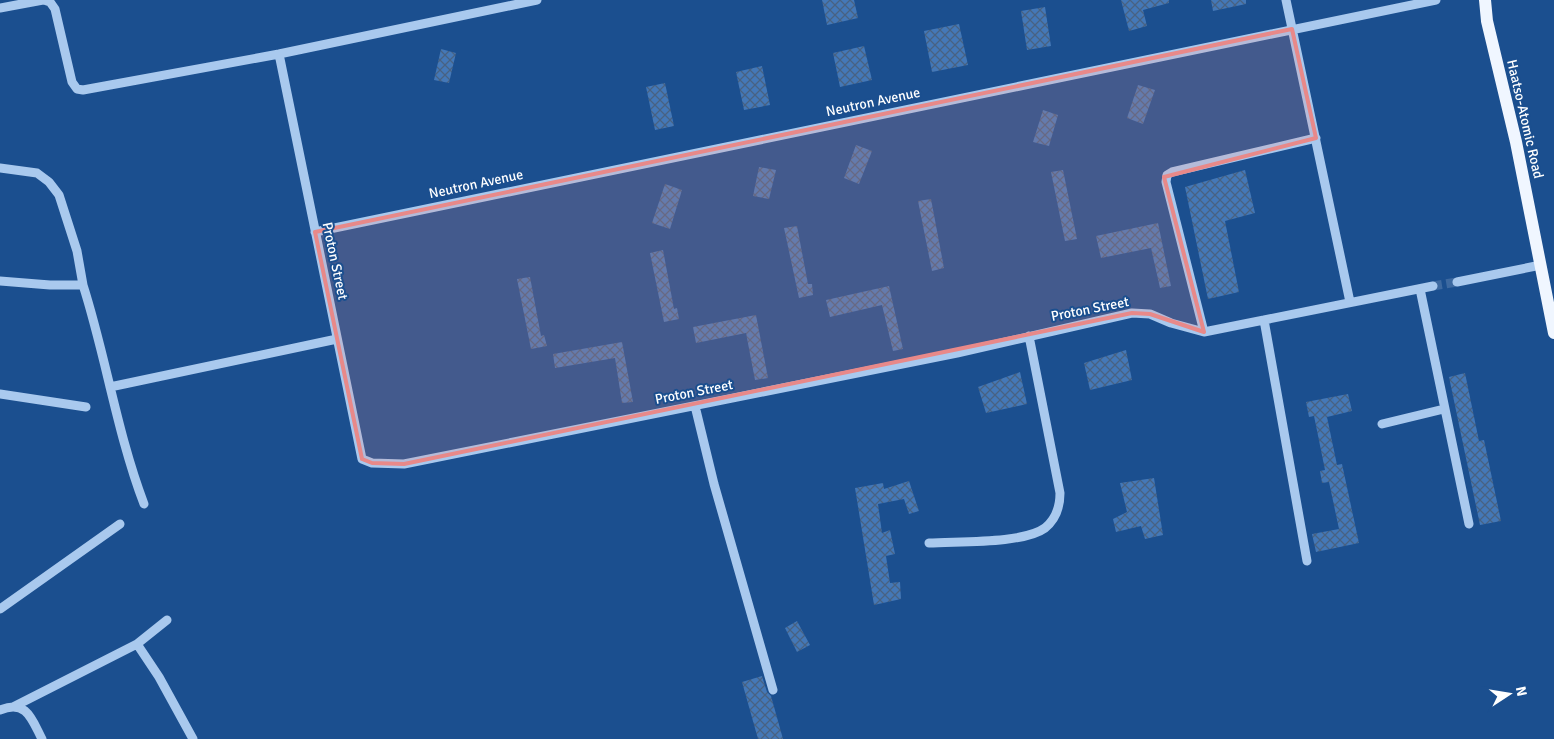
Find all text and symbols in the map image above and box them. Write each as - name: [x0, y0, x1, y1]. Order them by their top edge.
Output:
- street label: Haatso-Atomic Road: [1503, 58, 1547, 180]
- street label: Neutron Avenue: [824, 84, 922, 120]
- street label: Neutron Avenue: [427, 166, 525, 202]
- street label: Proton Street: [318, 221, 352, 302]
- street label: Proton Street: [1050, 293, 1130, 325]
- street label: Proton Street: [654, 376, 734, 408]
- north arrow: [1484, 669, 1534, 719]
- text: N: [1512, 685, 1531, 698]

